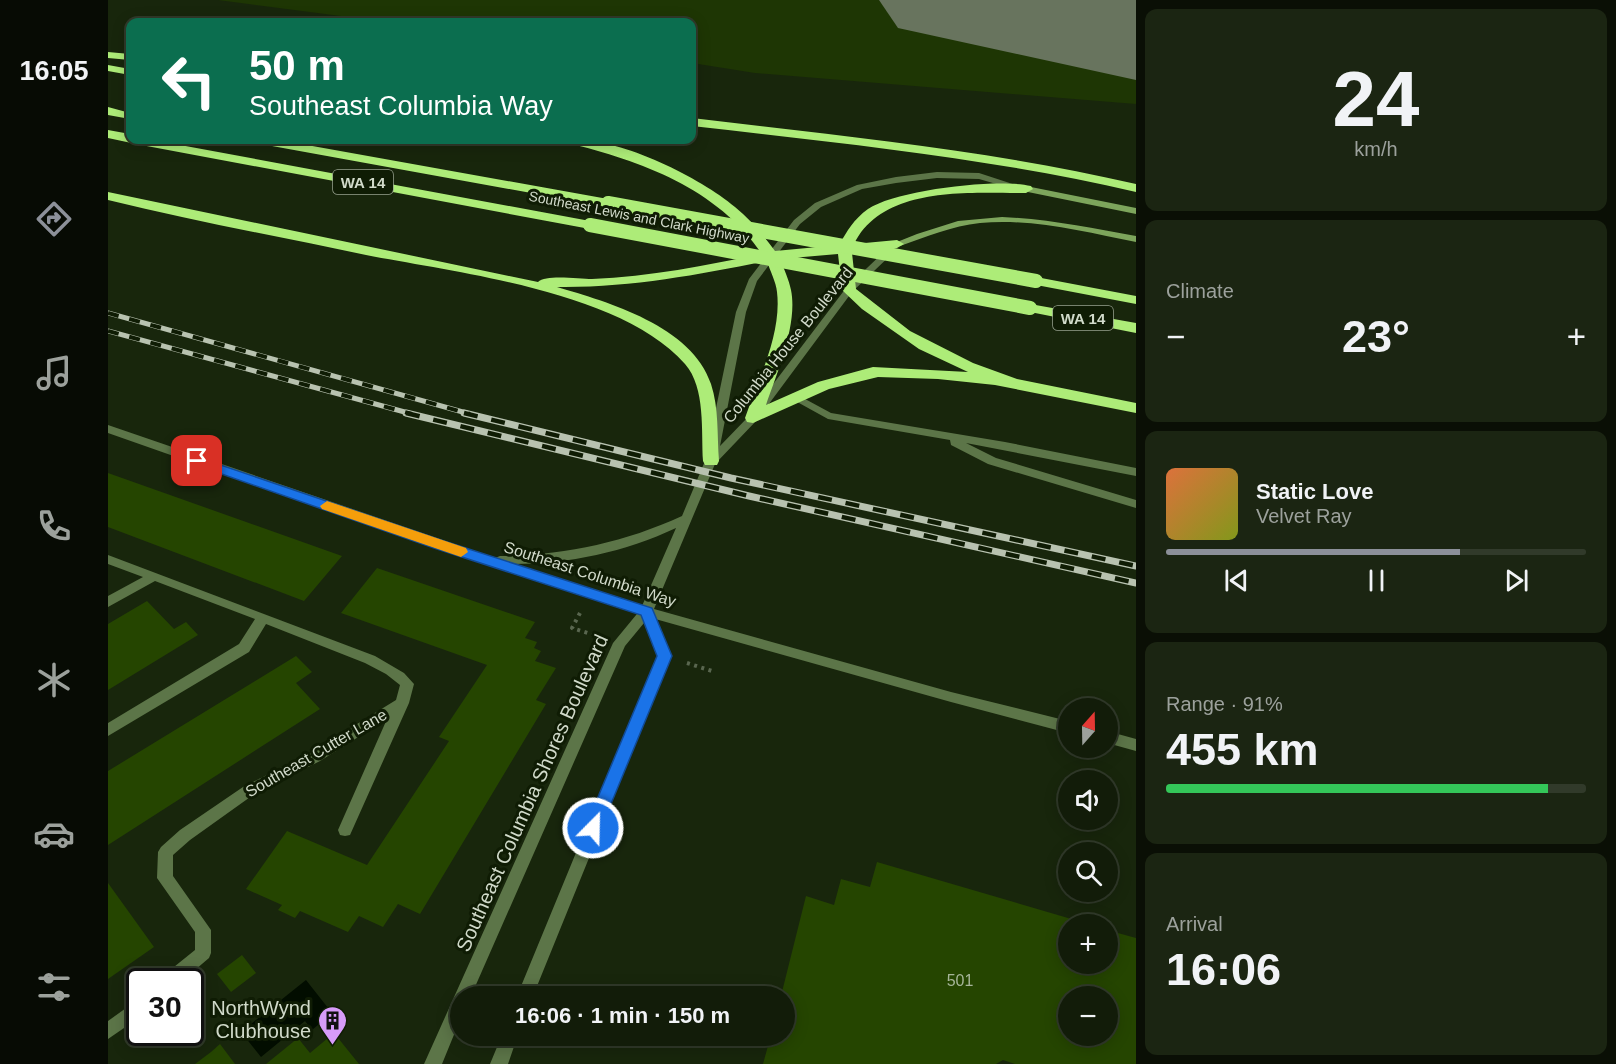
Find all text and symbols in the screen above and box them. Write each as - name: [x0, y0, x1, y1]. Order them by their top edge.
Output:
- icon: left: [150, 42, 228, 120]
- text: 50 m: [249, 42, 345, 89]
- text: 24: [1333, 55, 1419, 143]
- text: 16:05: [19, 56, 89, 86]
- text: Southeast Columbia Way: [249, 91, 553, 121]
- text: km/h: [1354, 138, 1398, 160]
- road number: WA 14: [333, 170, 393, 194]
- street label: Southeast Lewis and Clark Highway: [527, 188, 751, 246]
- icon: directions: [33, 198, 75, 240]
- street label: Columbia House Boulevard: [720, 264, 856, 426]
- text: Climate: [1166, 280, 1234, 302]
- road number: WA 14: [1053, 306, 1113, 330]
- text: 23°: [1342, 311, 1410, 362]
- text: −: [1166, 318, 1185, 355]
- text: +: [1567, 318, 1586, 355]
- icon: music: [33, 352, 75, 394]
- pin: [171, 435, 222, 486]
- icon: arrive: [180, 444, 213, 477]
- text: Static Love: [1256, 479, 1373, 504]
- icon: phone: [33, 505, 75, 547]
- text: Velvet Ray: [1256, 505, 1352, 527]
- street label: Southeast Columbia Way: [502, 538, 678, 610]
- icon: previous: [1220, 564, 1253, 597]
- icon: pause: [1360, 564, 1393, 597]
- icon: next: [1500, 564, 1533, 597]
- street label: Southeast Columbia Shores Boulevard: [452, 631, 612, 955]
- icon: climate: [33, 659, 75, 701]
- text: Range · 91%: [1166, 693, 1283, 715]
- north arrow: [1058, 698, 1118, 758]
- map controls: [1058, 698, 1118, 1046]
- street label: Southeast Cutter Lane: [242, 706, 390, 800]
- text: 455 km: [1166, 724, 1319, 775]
- button: sound: [1058, 770, 1118, 830]
- position arrow: [561, 796, 625, 860]
- icon: car: [33, 813, 75, 855]
- button: search: [1058, 842, 1118, 902]
- text: Arrival: [1166, 913, 1223, 935]
- button: +: [1058, 914, 1118, 974]
- text: 16:06: [1166, 944, 1281, 995]
- icon: filters: [33, 966, 75, 1008]
- speed limit sign: 30: [126, 968, 204, 1046]
- house number: 501: [947, 972, 973, 989]
- button: −: [1058, 986, 1118, 1046]
- place label: NorthWynd Clubhouse: [211, 997, 311, 1042]
- text: 16:06 · 1 min · 150 m: [515, 1003, 730, 1028]
- building icon: NorthWynd Clubhouse: [316, 1004, 348, 1046]

